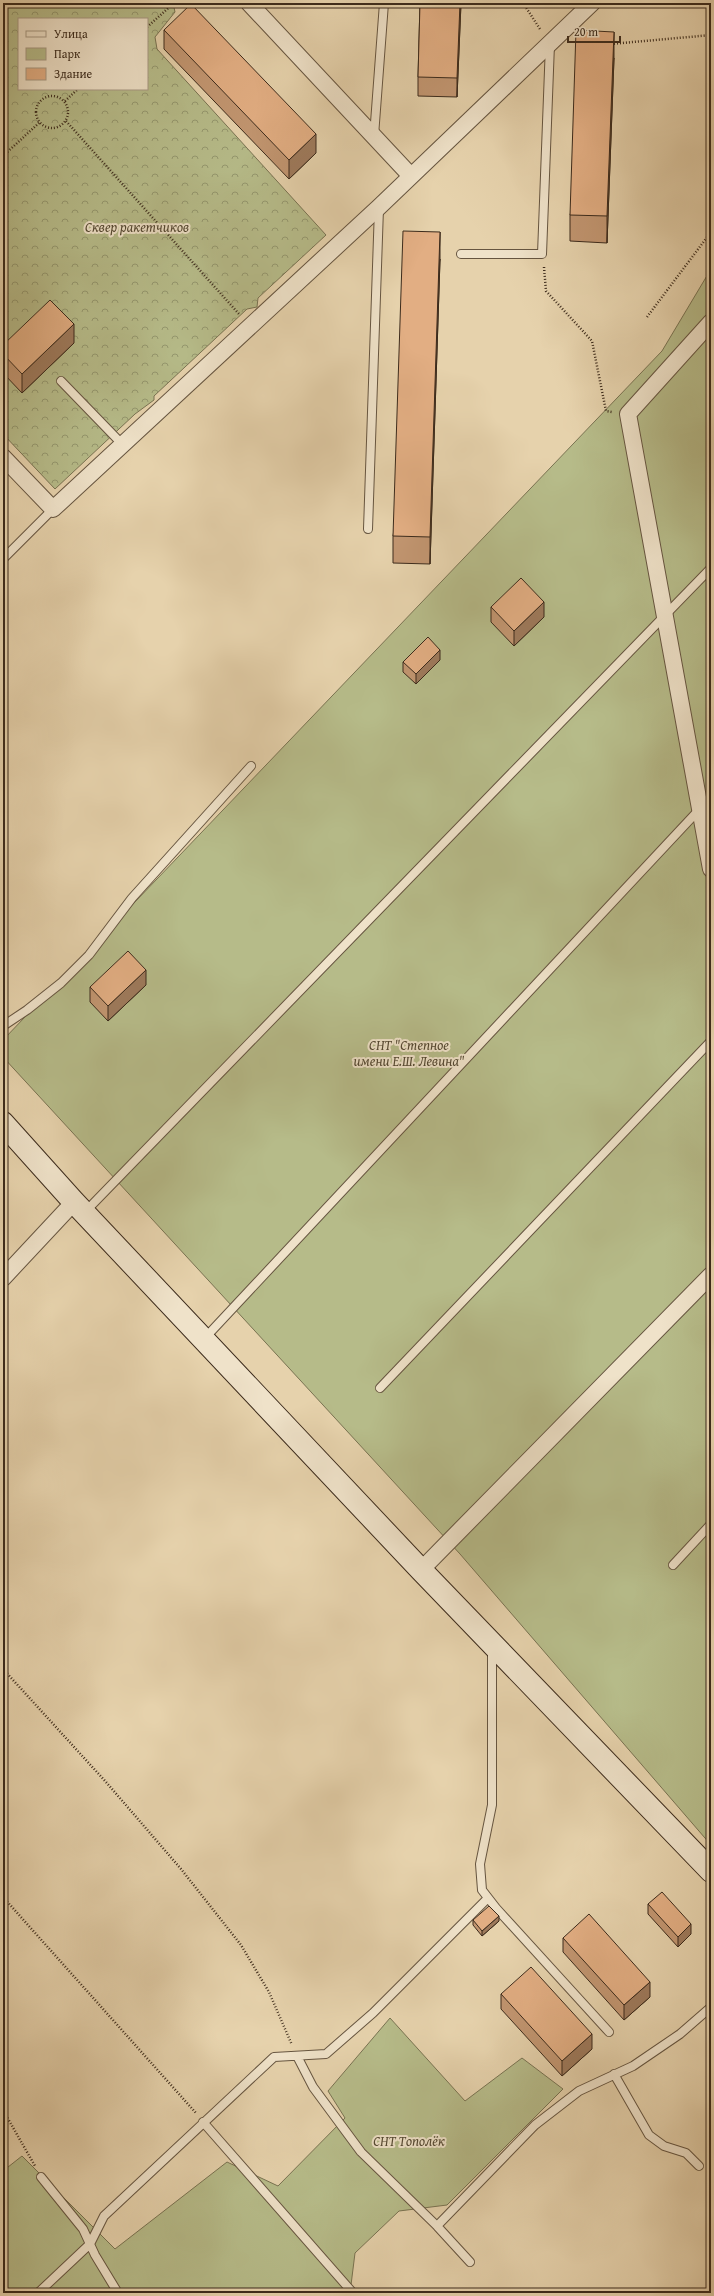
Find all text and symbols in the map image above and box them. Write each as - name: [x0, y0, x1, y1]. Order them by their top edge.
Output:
- legend: [18, 18, 148, 90]
- scale bar: [568, 18, 620, 44]
- text: 20 m: [574, 23, 598, 40]
- text: Улица: [54, 25, 88, 42]
- text: Парк: [54, 45, 81, 62]
- text: Здание: [54, 65, 93, 82]
- park label: Сквер ракетчиков: [85, 217, 189, 237]
- park label: СНТ "Степное имени Е.Ш. Левина": [353, 1035, 465, 1071]
- park label: СНТ Тополёк: [373, 2131, 445, 2151]

